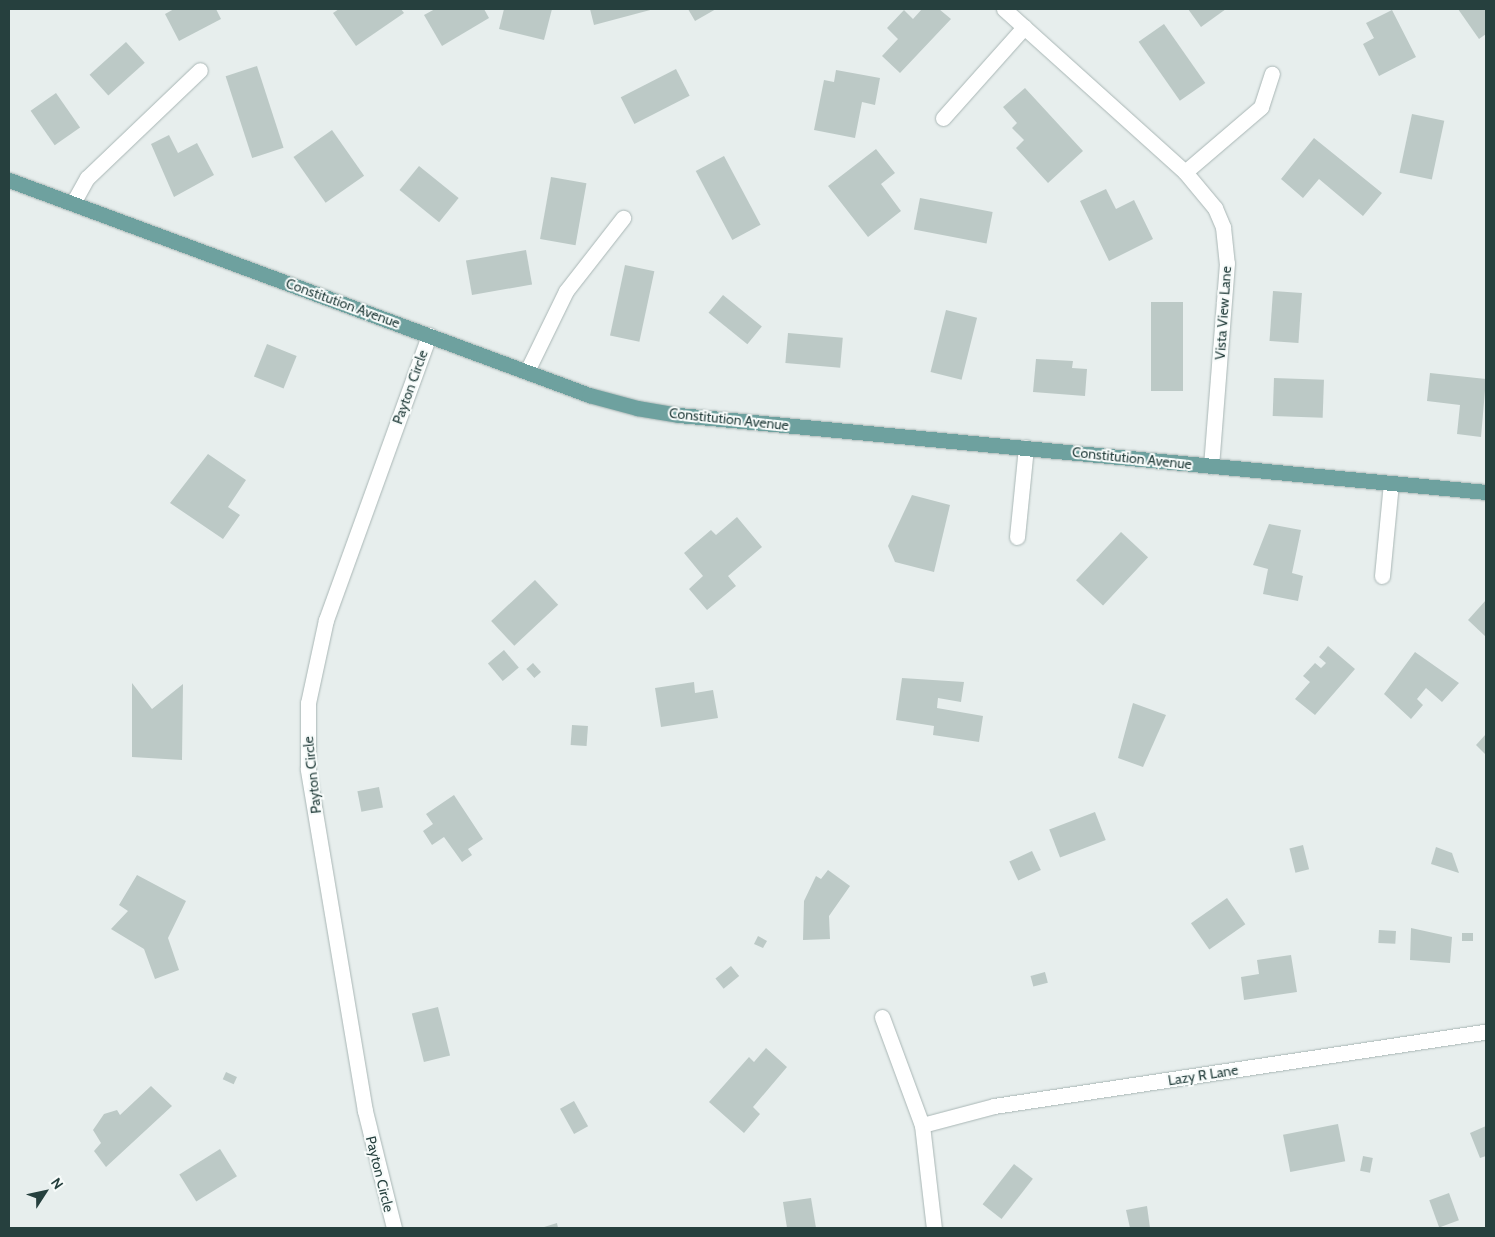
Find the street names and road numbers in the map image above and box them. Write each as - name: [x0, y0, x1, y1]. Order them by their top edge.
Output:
- street label: Vista View Lane: [1211, 266, 1235, 360]
- street label: Constitution Avenue: [284, 275, 402, 331]
- street label: Payton Circle: [389, 348, 431, 426]
- street label: Constitution Avenue: [668, 404, 790, 434]
- street label: Constitution Avenue: [1071, 443, 1193, 473]
- street label: Payton Circle: [300, 735, 324, 815]
- street label: Lazy R Lane: [1167, 1061, 1239, 1089]
- street label: Payton Circle: [362, 1134, 398, 1214]

